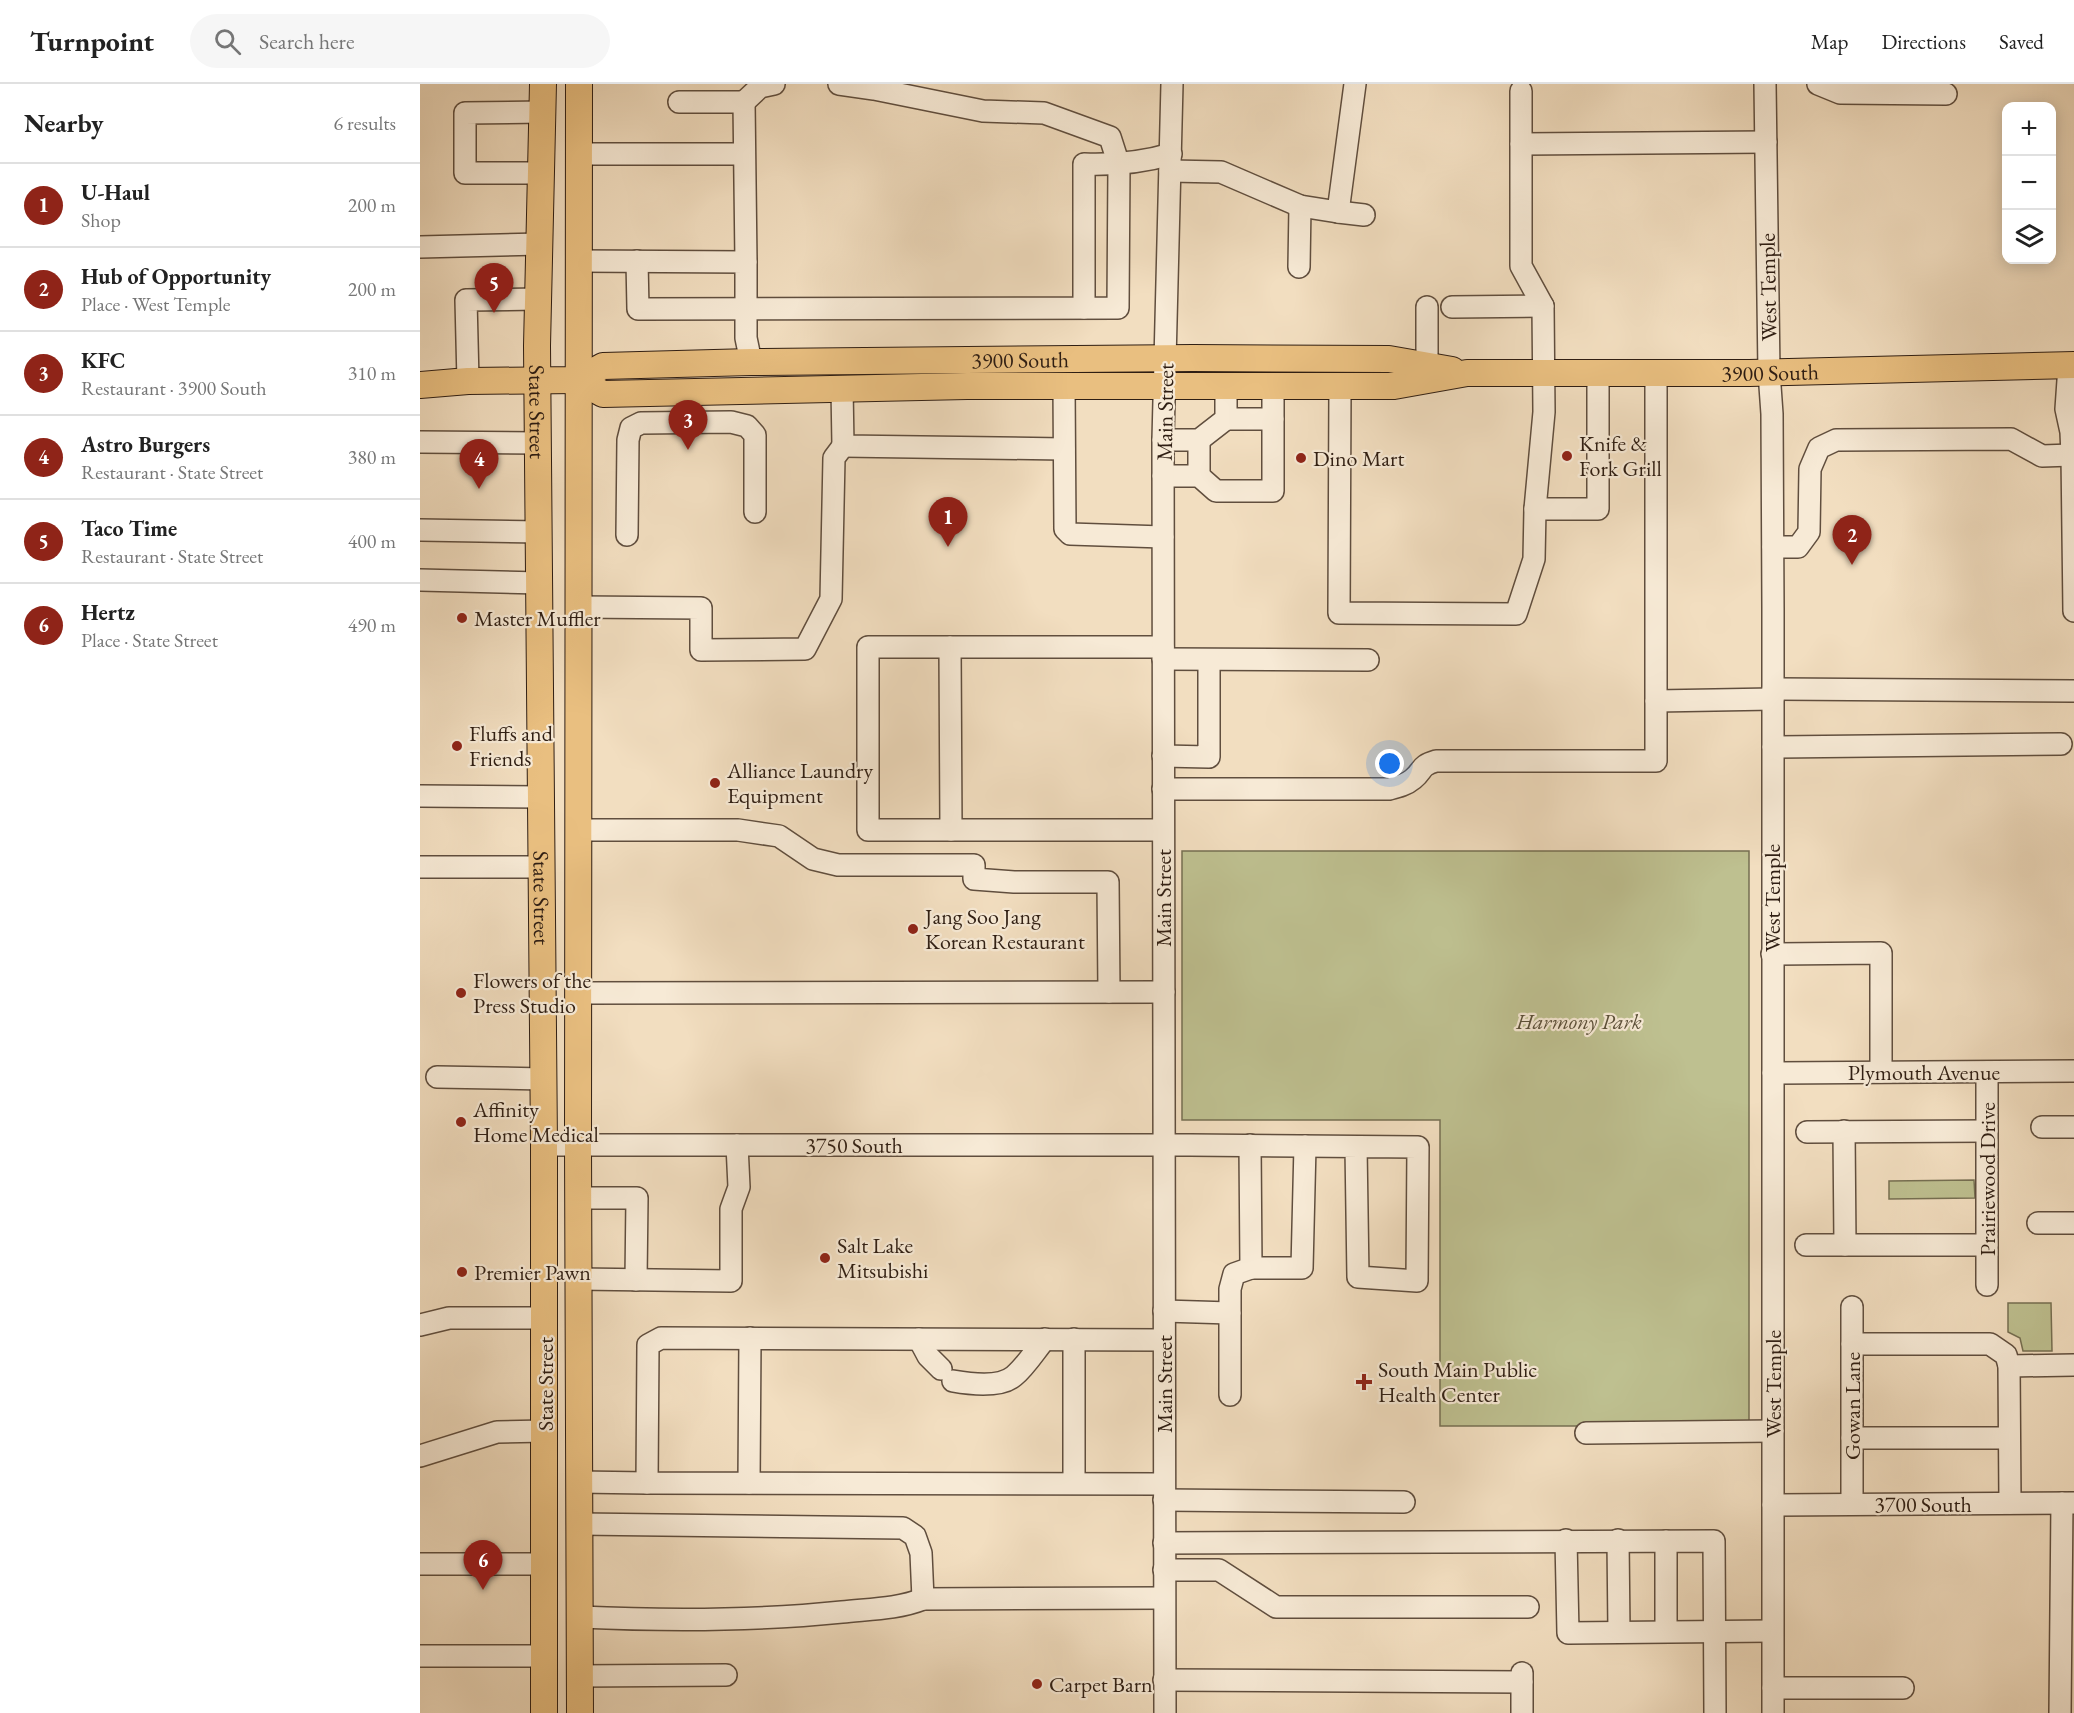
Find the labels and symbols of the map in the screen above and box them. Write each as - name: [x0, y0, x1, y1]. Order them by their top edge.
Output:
- street label: West Temple: [1753, 232, 1783, 341]
- pin: 5: [474, 264, 514, 313]
- street label: 3900 South: [971, 345, 1069, 375]
- street label: 3900 South: [1721, 357, 1819, 388]
- street label: Main Street: [1150, 363, 1180, 461]
- street label: State Street: [523, 365, 552, 459]
- pin: 3: [668, 400, 708, 450]
- place label: Knife & Fork Grill: [1579, 429, 1662, 483]
- pin: 4: [460, 440, 498, 489]
- place label: Dino Mart: [1313, 444, 1404, 473]
- marker: Knife & Fork Grill: [1560, 449, 1574, 463]
- marker: Dino Mart: [1294, 451, 1308, 465]
- pin: 1: [928, 498, 968, 547]
- pin: 2: [1832, 516, 1872, 565]
- place label: Master Muffler: [474, 604, 601, 633]
- marker: Master Muffler: [455, 611, 469, 625]
- place label: Fluffs and Friends: [469, 719, 554, 773]
- marker: Fluffs and Friends: [450, 739, 464, 753]
- your location: [1375, 749, 1404, 778]
- place label: Alliance Laundry Equipment: [726, 756, 873, 810]
- marker: Alliance Laundry Equipment: [708, 776, 722, 790]
- street label: West Temple: [1758, 844, 1787, 952]
- street label: Main Street: [1149, 849, 1178, 947]
- street label: State Street: [527, 851, 557, 945]
- place label: Jang Soo Jang Korean Restaurant: [923, 902, 1085, 956]
- marker: Jang Soo Jang Korean Restaurant: [906, 922, 920, 936]
- place label: Flowers of the Press Studio: [473, 966, 592, 1020]
- marker: Flowers of the Press Studio: [454, 986, 468, 1000]
- park label: Harmony Park: [1515, 1007, 1642, 1036]
- street label: Plymouth Avenue: [1848, 1058, 2001, 1087]
- place label: Affinity Home Medical: [472, 1095, 599, 1149]
- street label: Prairiewood Drive: [1973, 1102, 2002, 1256]
- marker: Affinity Home Medical: [454, 1115, 468, 1129]
- street label: 3750 South: [805, 1131, 903, 1160]
- place label: Salt Lake Mitsubishi: [837, 1231, 928, 1285]
- marker: Salt Lake Mitsubishi: [818, 1251, 832, 1265]
- place label: Premier Pawn: [474, 1258, 591, 1287]
- marker: Premier Pawn: [455, 1265, 469, 1279]
- street label: West Temple: [1759, 1330, 1788, 1438]
- street label: Main Street: [1150, 1335, 1179, 1433]
- street label: State Street: [531, 1337, 560, 1431]
- street label: Gowan Lane: [1838, 1352, 1867, 1460]
- place label: South Main Public Health Center: [1378, 1355, 1537, 1409]
- marker: South Main Public Health Center: [1355, 1373, 1373, 1391]
- street label: 3700 South: [1874, 1490, 1972, 1519]
- pin: 6: [464, 1540, 502, 1590]
- place label: Carpet Barn: [1049, 1670, 1153, 1699]
- marker: Carpet Barn: [1030, 1677, 1044, 1691]

